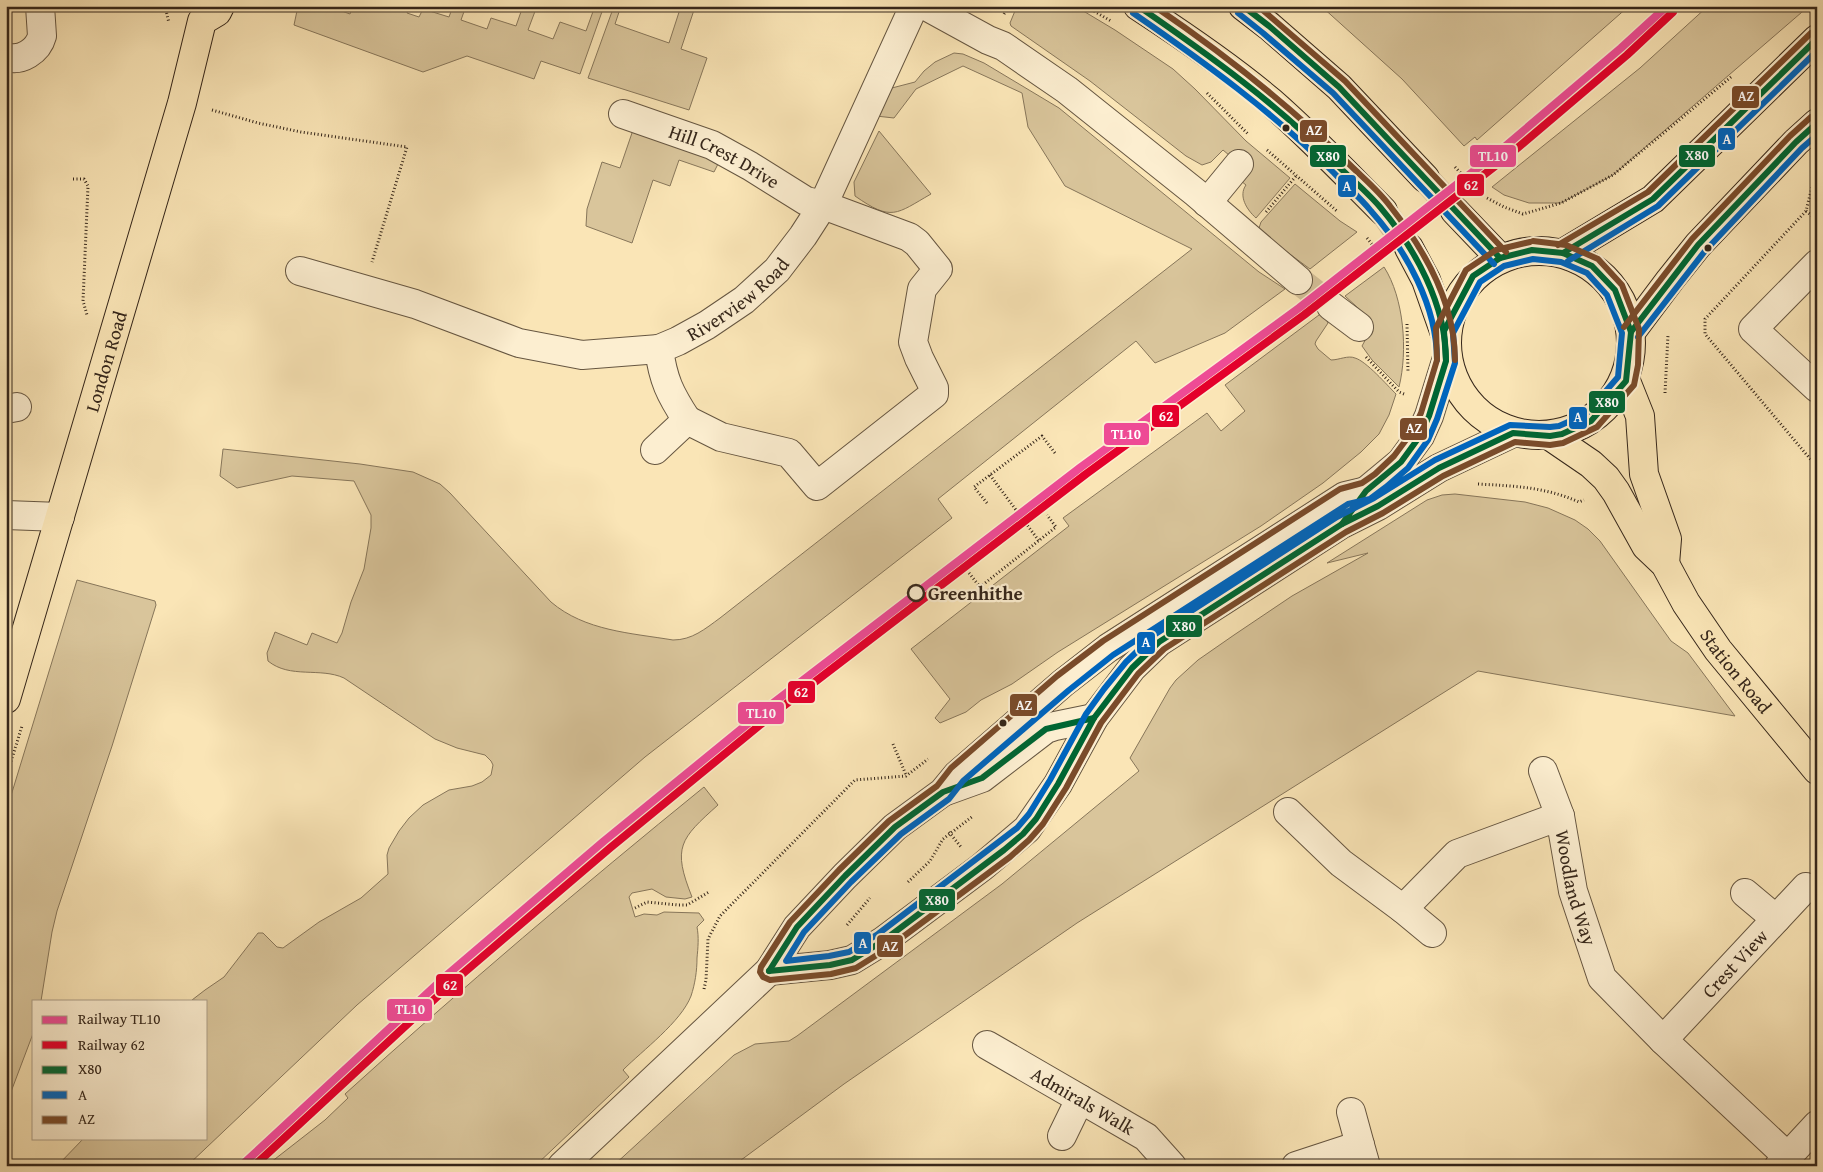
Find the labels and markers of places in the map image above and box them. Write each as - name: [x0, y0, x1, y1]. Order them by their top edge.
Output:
- unlabelled marker: [1281, 123, 1291, 133]
- unlabelled marker: [1703, 243, 1713, 253]
- place label: Greenhithe: [928, 579, 1023, 607]
- marker: Greenhithe: [907, 584, 925, 602]
- unlabelled marker: [998, 718, 1008, 728]

